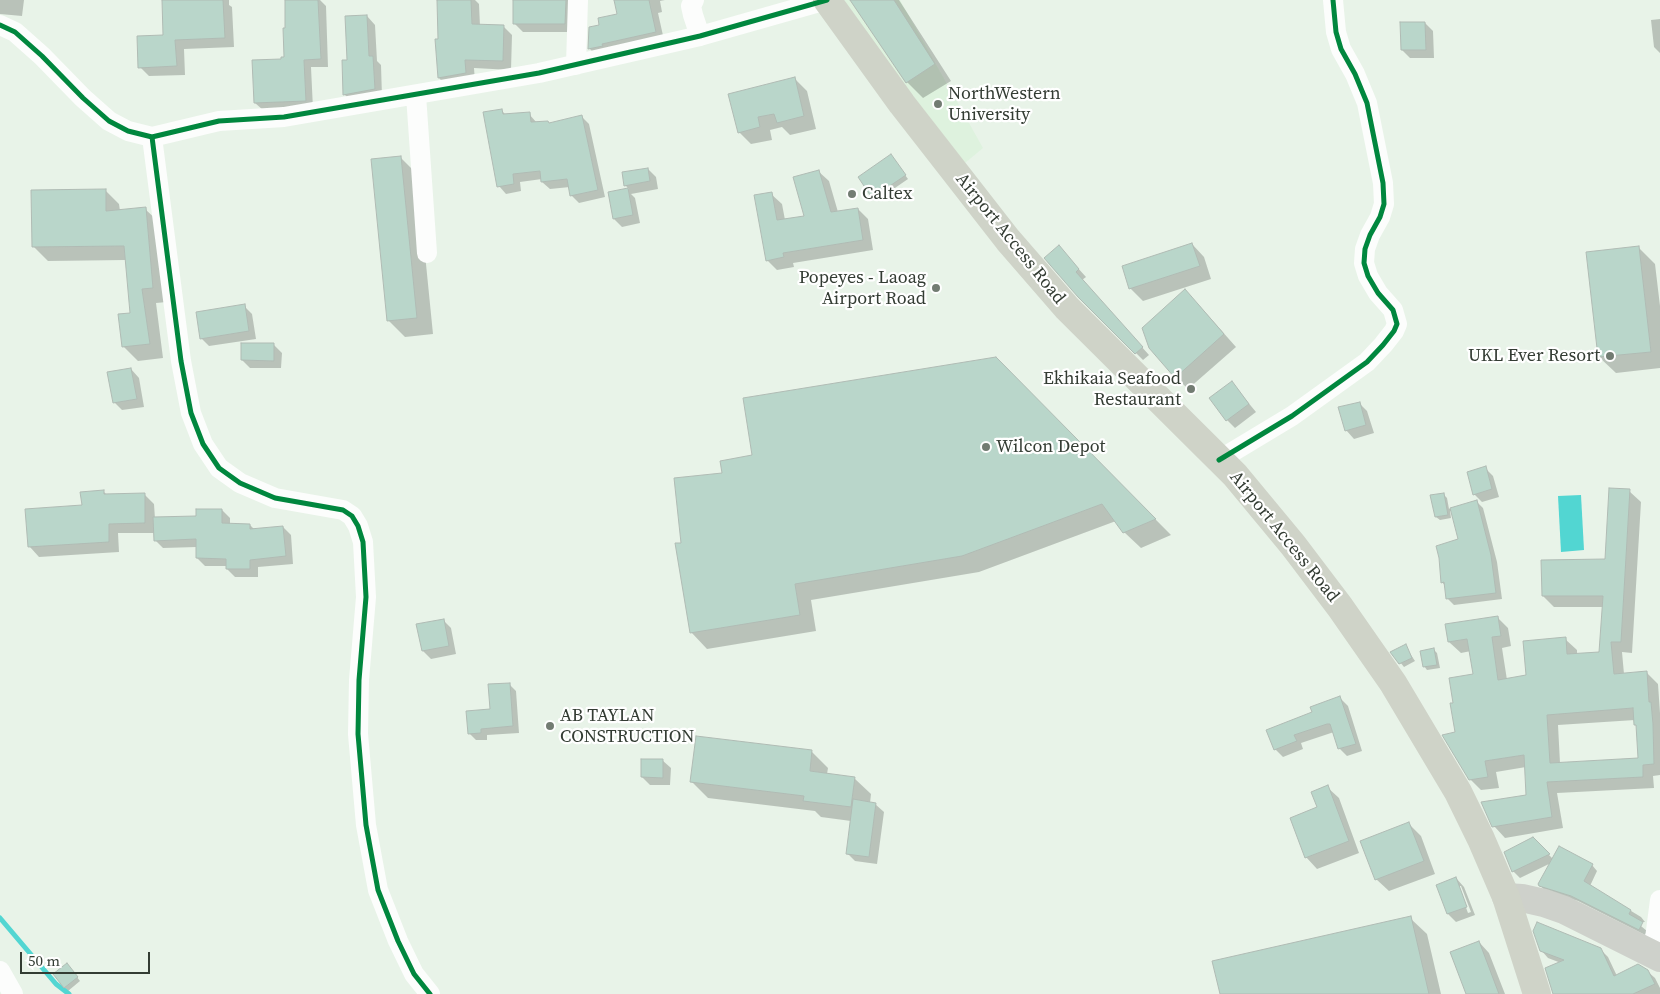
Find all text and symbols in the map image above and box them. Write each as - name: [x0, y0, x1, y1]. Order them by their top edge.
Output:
- place label: NorthWestern University: [948, 83, 1061, 126]
- marker: NorthWestern University: [932, 98, 944, 110]
- street label: Airport Access Road: [951, 169, 1069, 309]
- place label: Caltex: [862, 183, 912, 205]
- marker: Caltex: [846, 188, 858, 200]
- place label: Popeyes - Laoag Airport Road: [799, 267, 926, 310]
- marker: Popeyes - Laoag Airport Road: [930, 282, 942, 294]
- place label: UKL Ever Resort: [1468, 345, 1600, 367]
- marker: UKL Ever Resort: [1604, 350, 1616, 362]
- place label: Ekhikaia Seafood Restaurant: [1043, 368, 1181, 410]
- marker: Ekhikaia Seafood Restaurant: [1185, 383, 1197, 395]
- place label: Wilcon Depot: [996, 436, 1105, 458]
- marker: Wilcon Depot: [980, 441, 992, 453]
- street label: Airport Access Road: [1225, 467, 1343, 607]
- place label: AB TAYLAN CONSTRUCTION: [560, 705, 694, 748]
- marker: AB TAYLAN CONSTRUCTION: [544, 720, 556, 732]
- scale bar: [22, 942, 152, 974]
- text: 50 m: [28, 950, 60, 971]

